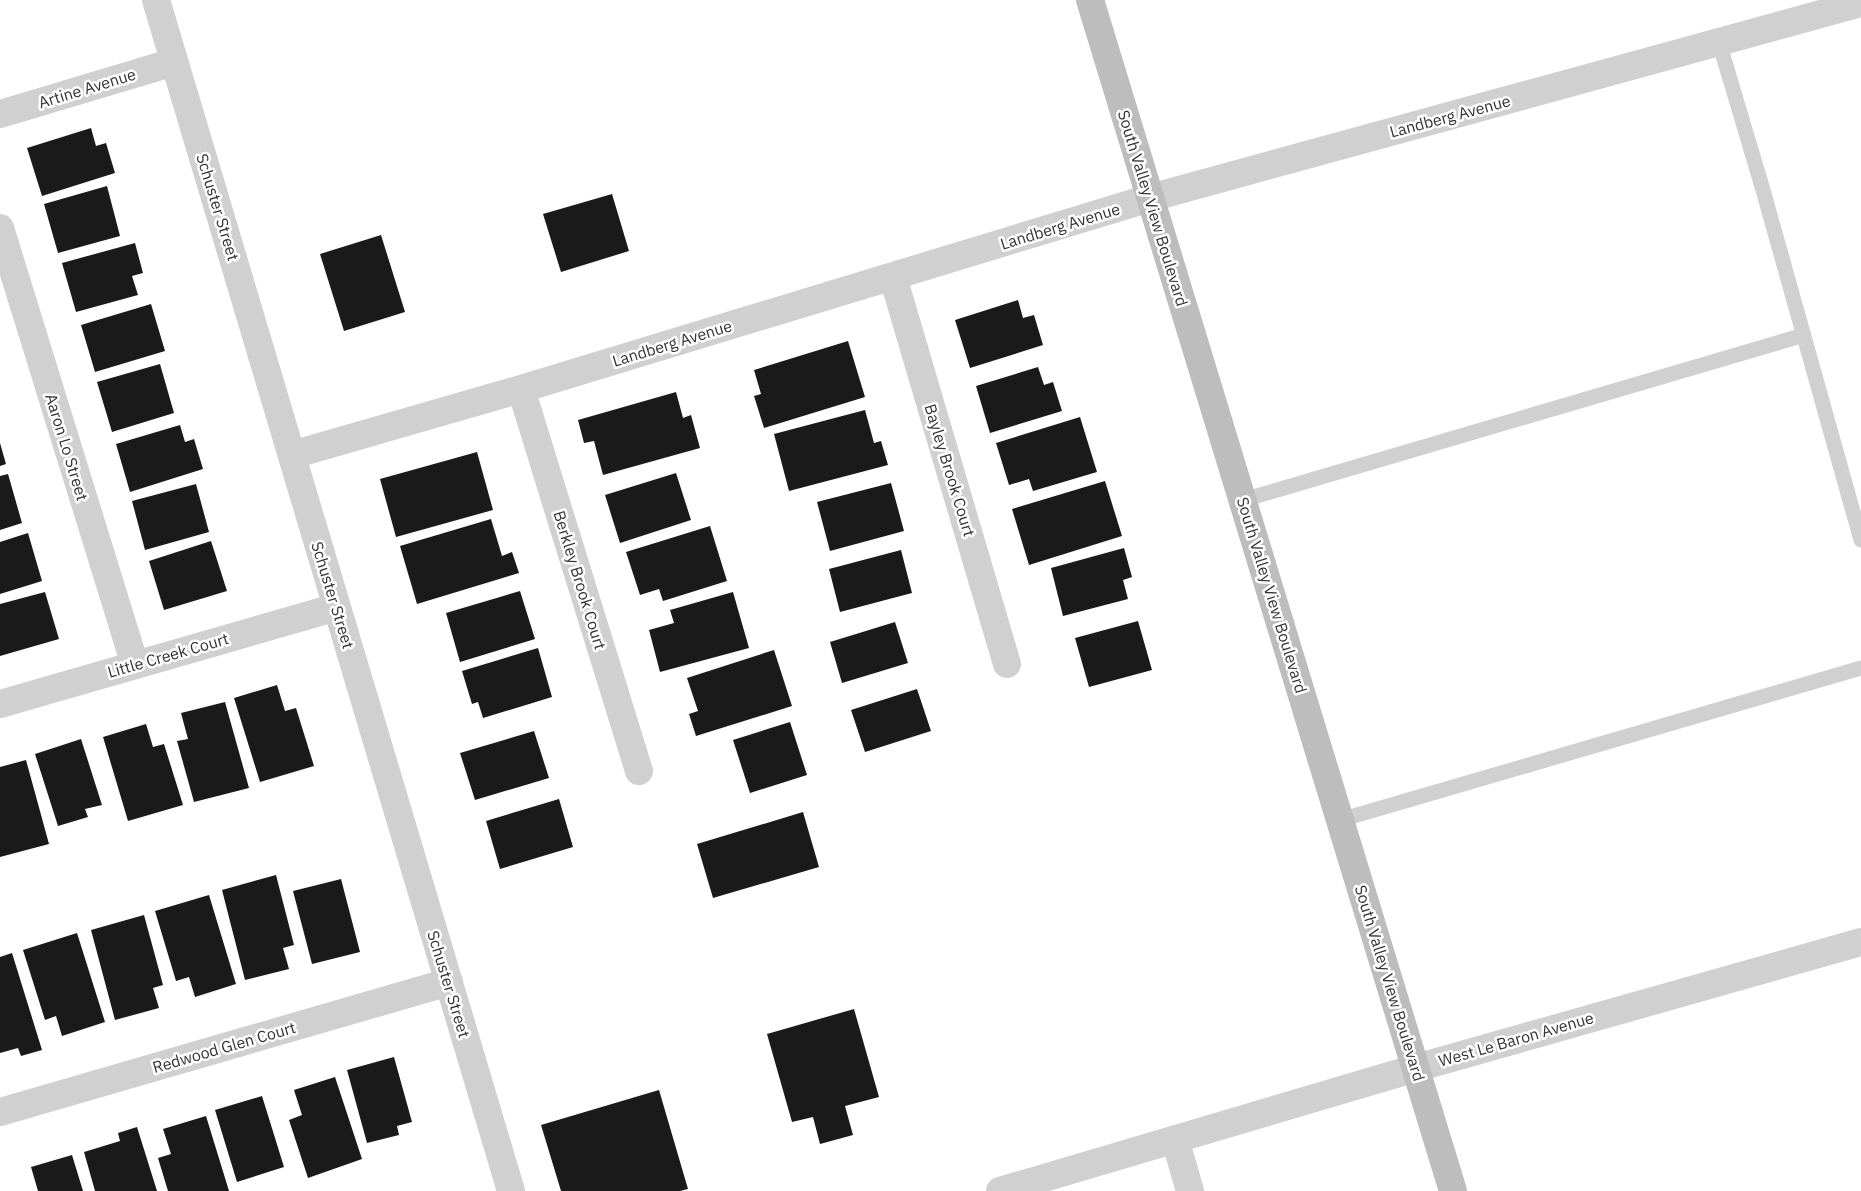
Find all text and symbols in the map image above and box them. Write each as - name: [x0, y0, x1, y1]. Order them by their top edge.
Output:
- street label: Artine Avenue: [36, 64, 138, 112]
- street label: Landberg Avenue: [1387, 90, 1513, 142]
- street label: South Valley View Boulevard: [1114, 107, 1192, 309]
- street label: Schuster Street: [192, 151, 244, 263]
- street label: Landberg Avenue: [998, 198, 1122, 254]
- street label: Landberg Avenue: [610, 315, 734, 371]
- street label: Aaron Lo Street: [41, 391, 93, 503]
- street label: Bayley Brook Court: [920, 401, 980, 539]
- street label: South Valley View Boulevard: [1233, 494, 1311, 696]
- street label: Berkley Brook Court: [549, 508, 611, 652]
- street label: Schuster Street: [307, 539, 359, 651]
- street label: Little Creek Court: [105, 628, 231, 682]
- street label: South Valley View Boulevard: [1351, 882, 1429, 1084]
- street label: Schuster Street: [423, 928, 475, 1040]
- street label: West Le Baron Avenue: [1436, 1007, 1596, 1071]
- street label: Redwood Glen Court: [150, 1017, 298, 1077]

